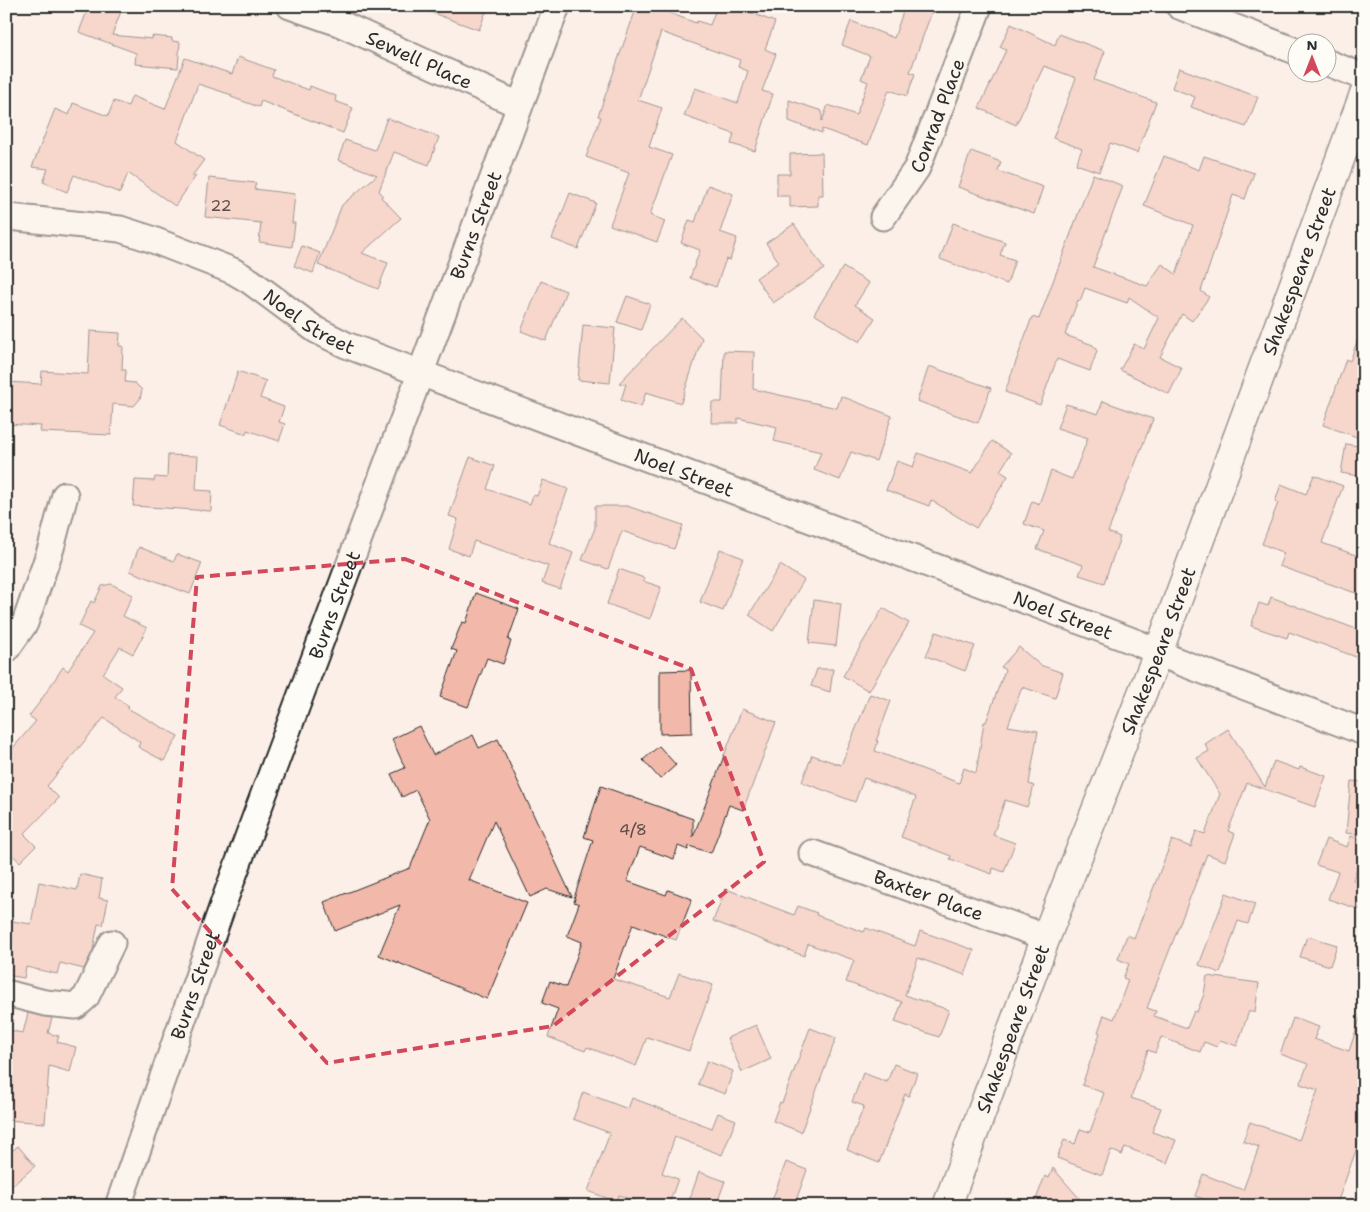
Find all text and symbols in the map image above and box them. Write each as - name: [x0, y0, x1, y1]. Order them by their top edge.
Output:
- street label: Sewell Place: [362, 25, 476, 95]
- north arrow: [1288, 32, 1338, 82]
- text: N: [1306, 36, 1318, 54]
- street label: Conrad Place: [904, 55, 971, 176]
- street label: Burns Street: [444, 168, 507, 283]
- street label: Shakespeare Street: [1257, 184, 1342, 359]
- house number: 22: [210, 195, 232, 216]
- street label: Noel Street: [258, 283, 358, 360]
- street label: Noel Street: [631, 443, 737, 503]
- street label: Burns Street: [303, 547, 366, 663]
- street label: Shakespeare Street: [1115, 564, 1202, 739]
- street label: Noel Street: [1010, 585, 1116, 645]
- house number: 4/8: [619, 819, 647, 840]
- street label: Baxter Place: [870, 864, 987, 927]
- street label: Burns Street: [165, 927, 226, 1043]
- street label: Shakespeare Street: [970, 941, 1055, 1117]

